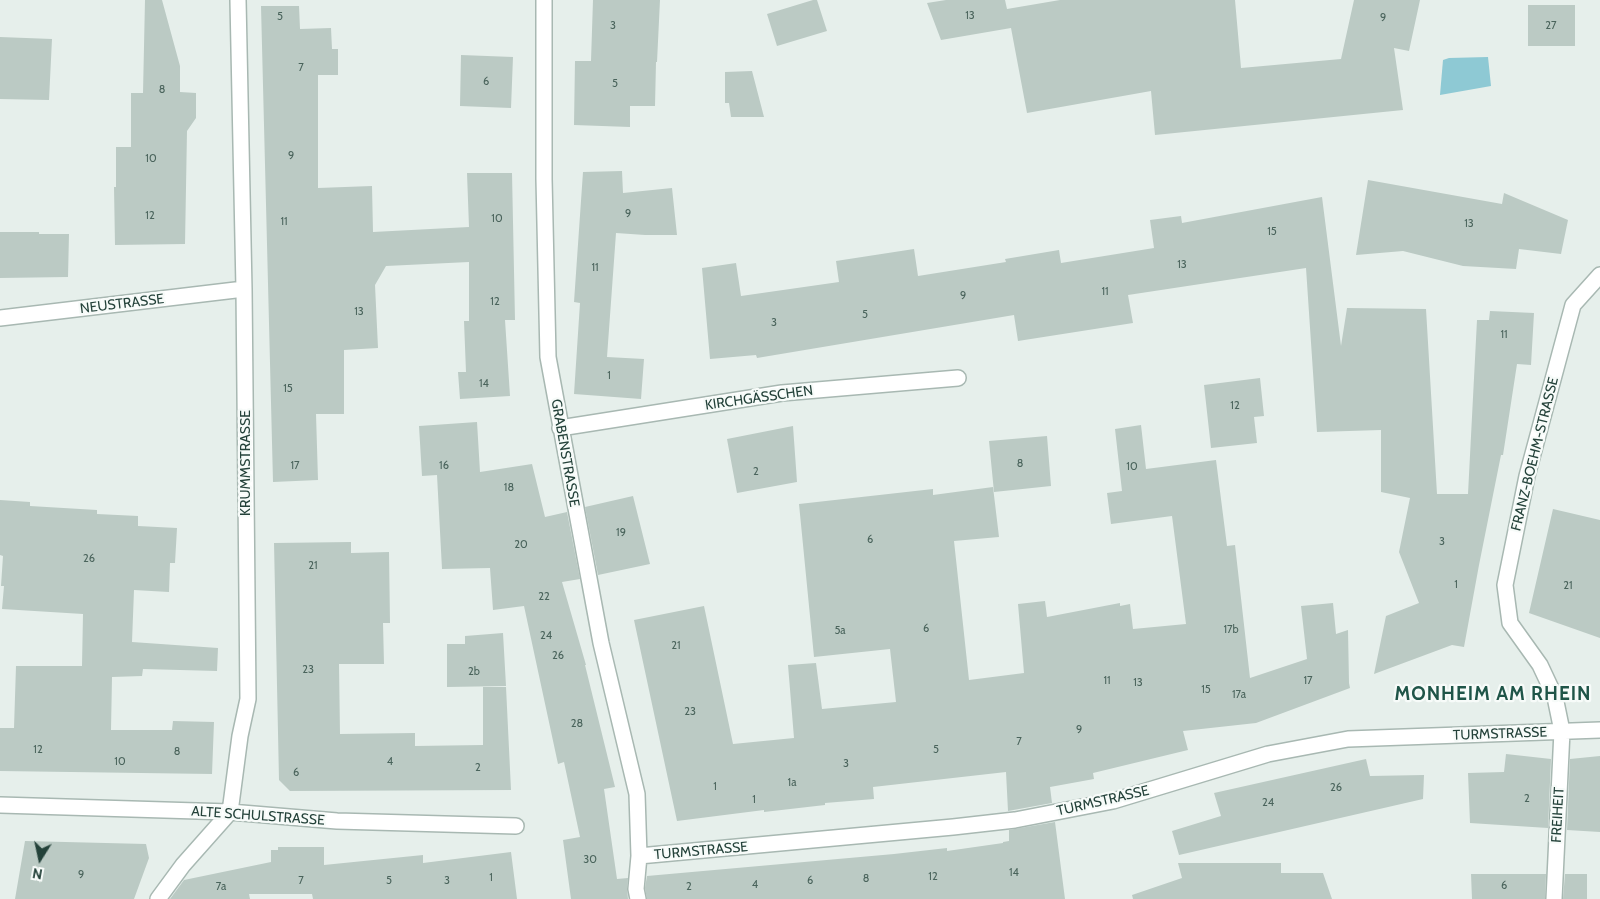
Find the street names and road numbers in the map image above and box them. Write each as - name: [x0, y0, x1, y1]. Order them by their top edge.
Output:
- street label: NEUSTRASSE: [79, 291, 165, 317]
- street label: FRANZ-BOEHM-STRASSE: [1508, 375, 1562, 533]
- street label: KIRCHGÄSSCHEN: [704, 382, 814, 414]
- street label: GRABENSTRASSE: [547, 398, 583, 508]
- street label: KRUMMSTRASSE: [238, 410, 254, 516]
- street label: TURMSTRASSE: [1453, 724, 1547, 744]
- street label: TURMSTRASSE: [1055, 782, 1151, 820]
- street label: FREIHEIT: [1548, 787, 1568, 843]
- street label: ALTE SCHULSTRASSE: [191, 803, 325, 829]
- street label: TURMSTRASSE: [653, 839, 749, 863]

